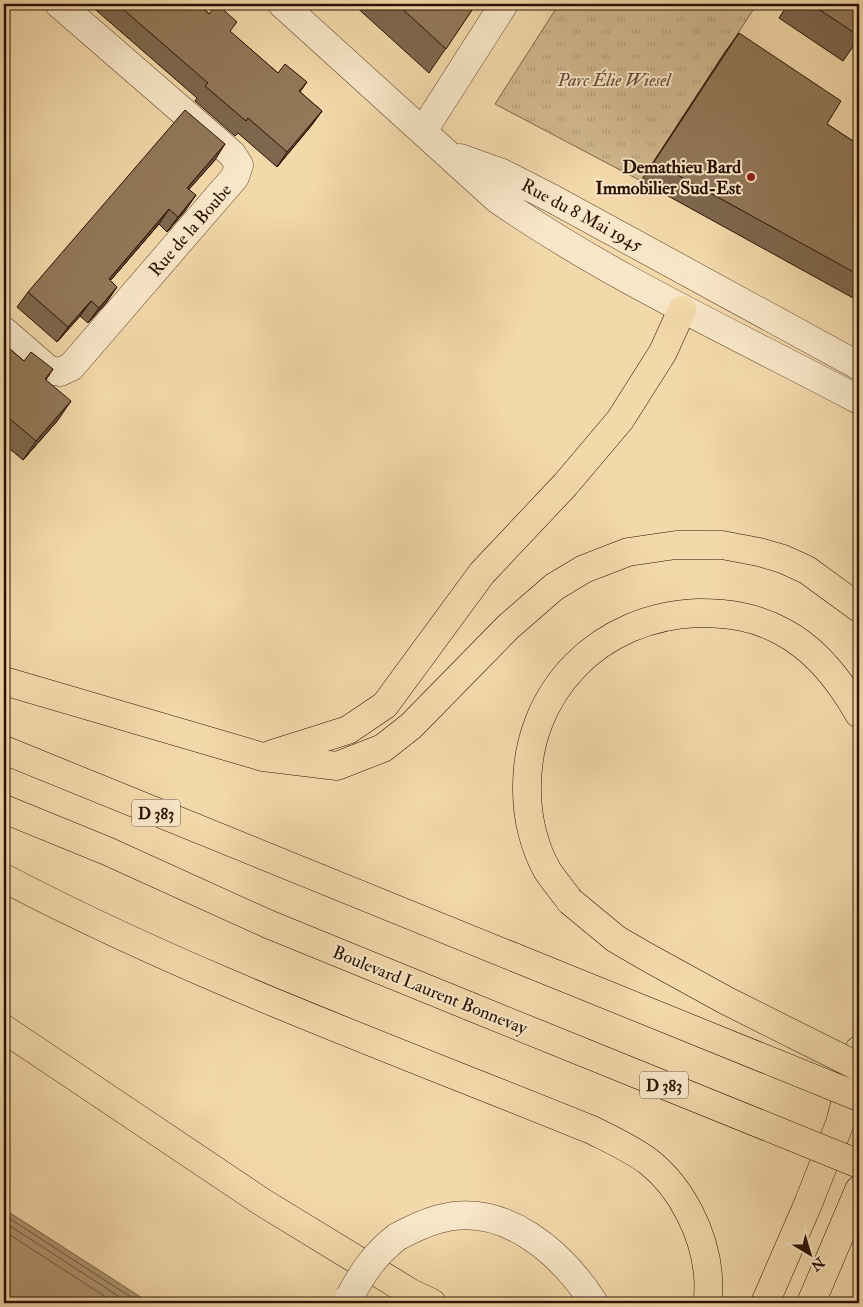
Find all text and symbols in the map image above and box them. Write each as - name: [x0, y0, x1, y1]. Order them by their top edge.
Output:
- park label: Parc Élie Wiesel: [557, 69, 672, 92]
- place label: Demathieu Bard Immobilier Sud-Est: [596, 156, 741, 200]
- marker: Demathieu Bard Immobilier Sud-Est: [745, 171, 757, 183]
- street label: Rue du 8 Mai 1945: [517, 174, 646, 257]
- street label: Rue de la Boube: [144, 179, 237, 281]
- road number: D 383: [132, 800, 180, 826]
- street label: Boulevard Laurent Bonnevay: [329, 941, 532, 1041]
- road number: D 383: [640, 1072, 688, 1098]
- north arrow: [786, 1230, 836, 1280]
- text: N: [807, 1253, 829, 1275]

